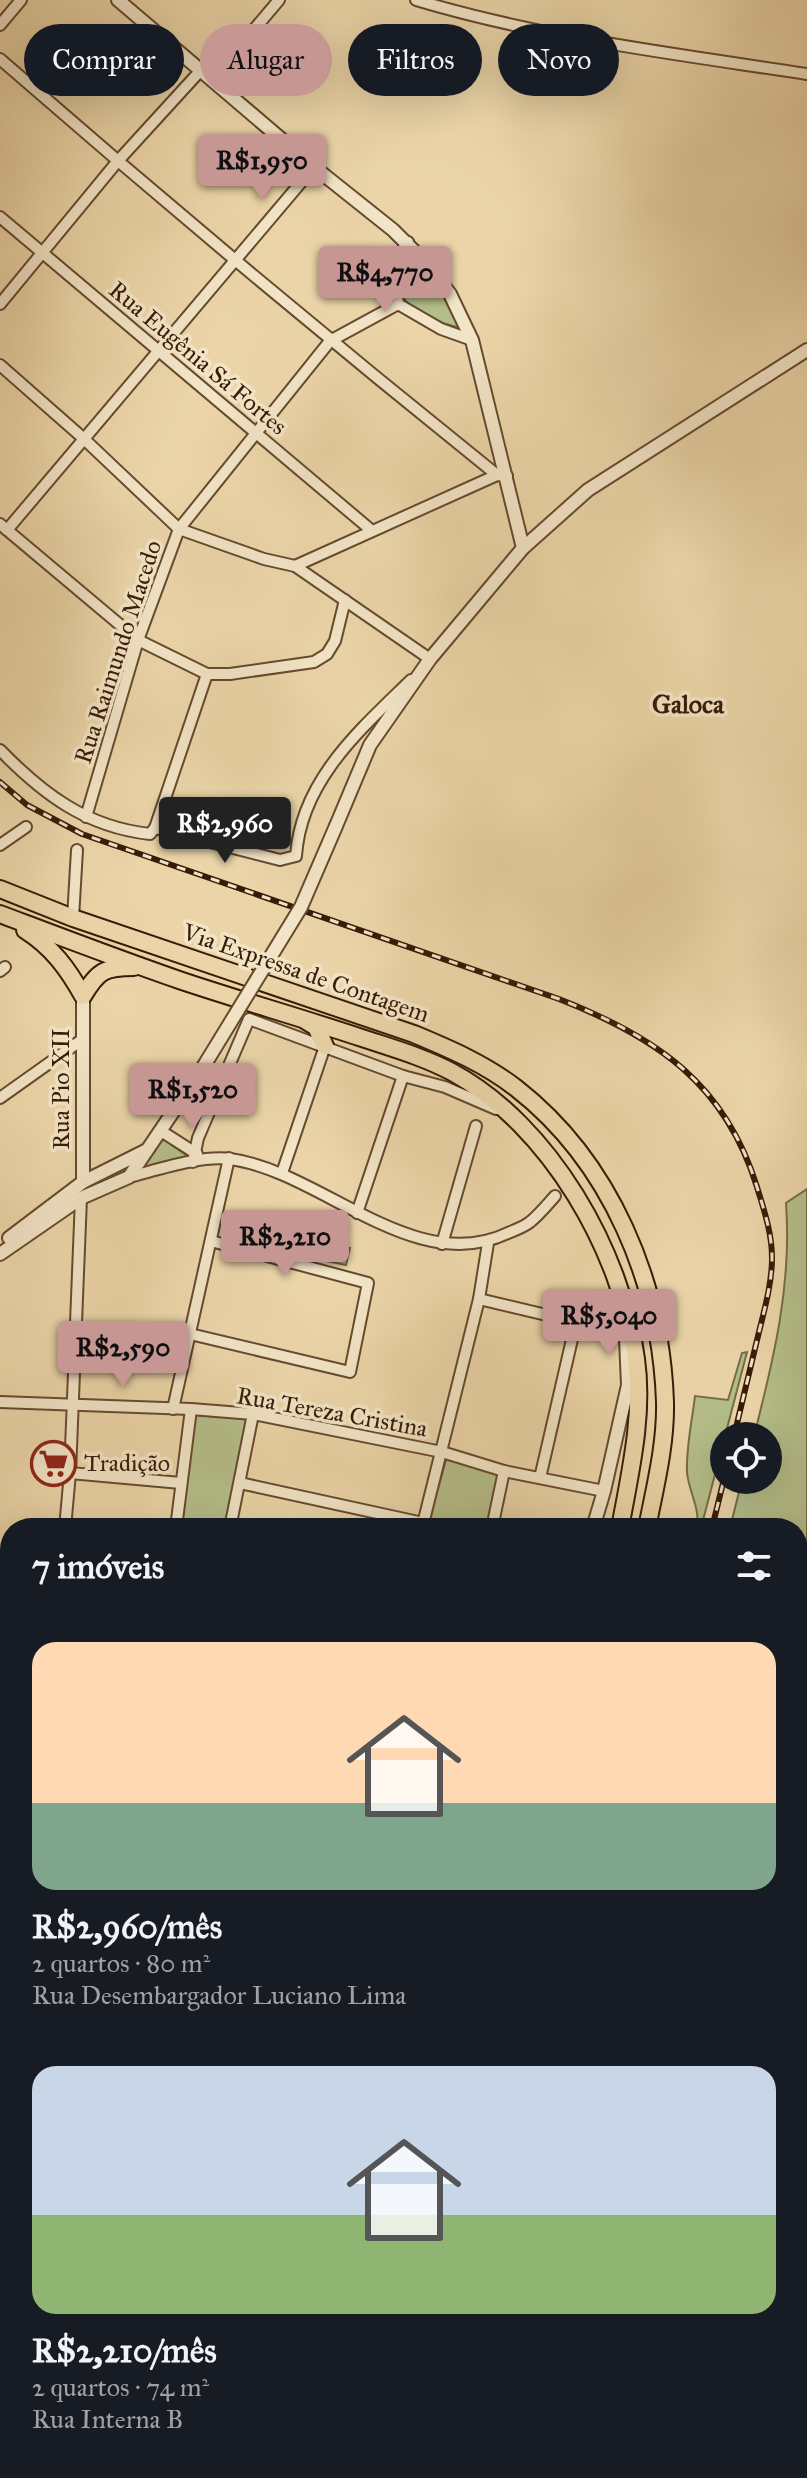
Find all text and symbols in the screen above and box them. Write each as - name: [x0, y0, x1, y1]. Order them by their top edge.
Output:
- chip: Comprar: [24, 24, 184, 96]
- chip: Alugar: [200, 24, 332, 96]
- chip: Filtros: [348, 24, 482, 96]
- chip: Novo: [498, 24, 619, 96]
- pin: R$1,950: [188, 134, 336, 202]
- text: R$1,950: [216, 144, 308, 176]
- pin: R$4,770: [311, 246, 459, 314]
- text: R$4,770: [336, 256, 434, 288]
- street label: Rua Eugênia Sá Fortes: [103, 275, 293, 441]
- street label: Rua Raimundo Macedo: [68, 537, 168, 767]
- district label: Galoca: [652, 688, 725, 720]
- pin: R$2,960: [151, 797, 299, 865]
- text: R$2,960: [177, 807, 273, 839]
- street label: Via Expressa de Contagem: [178, 916, 433, 1029]
- street label: Rua Pio XII: [46, 1028, 76, 1150]
- pin: R$1,520: [119, 1063, 267, 1131]
- text: R$1,520: [148, 1073, 238, 1105]
- pin: R$2,210: [211, 1210, 359, 1278]
- text: R$2,210: [239, 1220, 331, 1252]
- pin: R$5,040: [535, 1289, 683, 1357]
- text: R$5,040: [561, 1299, 657, 1331]
- pin: R$2,590: [49, 1321, 197, 1389]
- text: R$2,590: [76, 1331, 170, 1363]
- street label: Rua Tereza Cristina: [234, 1380, 431, 1444]
- map controls: [710, 1422, 782, 1494]
- button: locate: [710, 1422, 782, 1494]
- supermarket icon: Tradição: [29, 1439, 77, 1487]
- place label: Tradição: [84, 1448, 170, 1478]
- icon: filters: [732, 1544, 776, 1588]
- text: 7 imóveis: [32, 1546, 164, 1587]
- icon: home: [332, 1694, 476, 1838]
- text: R$2,960/mês: [32, 1906, 222, 1947]
- text: 2 quartos · 80 m²: [32, 1947, 210, 1979]
- text: Rua Desembargador Luciano Lima: [32, 1979, 406, 2011]
- icon: home: [332, 2118, 476, 2262]
- text: R$2,210/mês: [32, 2330, 217, 2371]
- text: 2 quartos · 74 m²: [32, 2371, 209, 2403]
- text: Rua Interna B: [32, 2403, 183, 2435]

